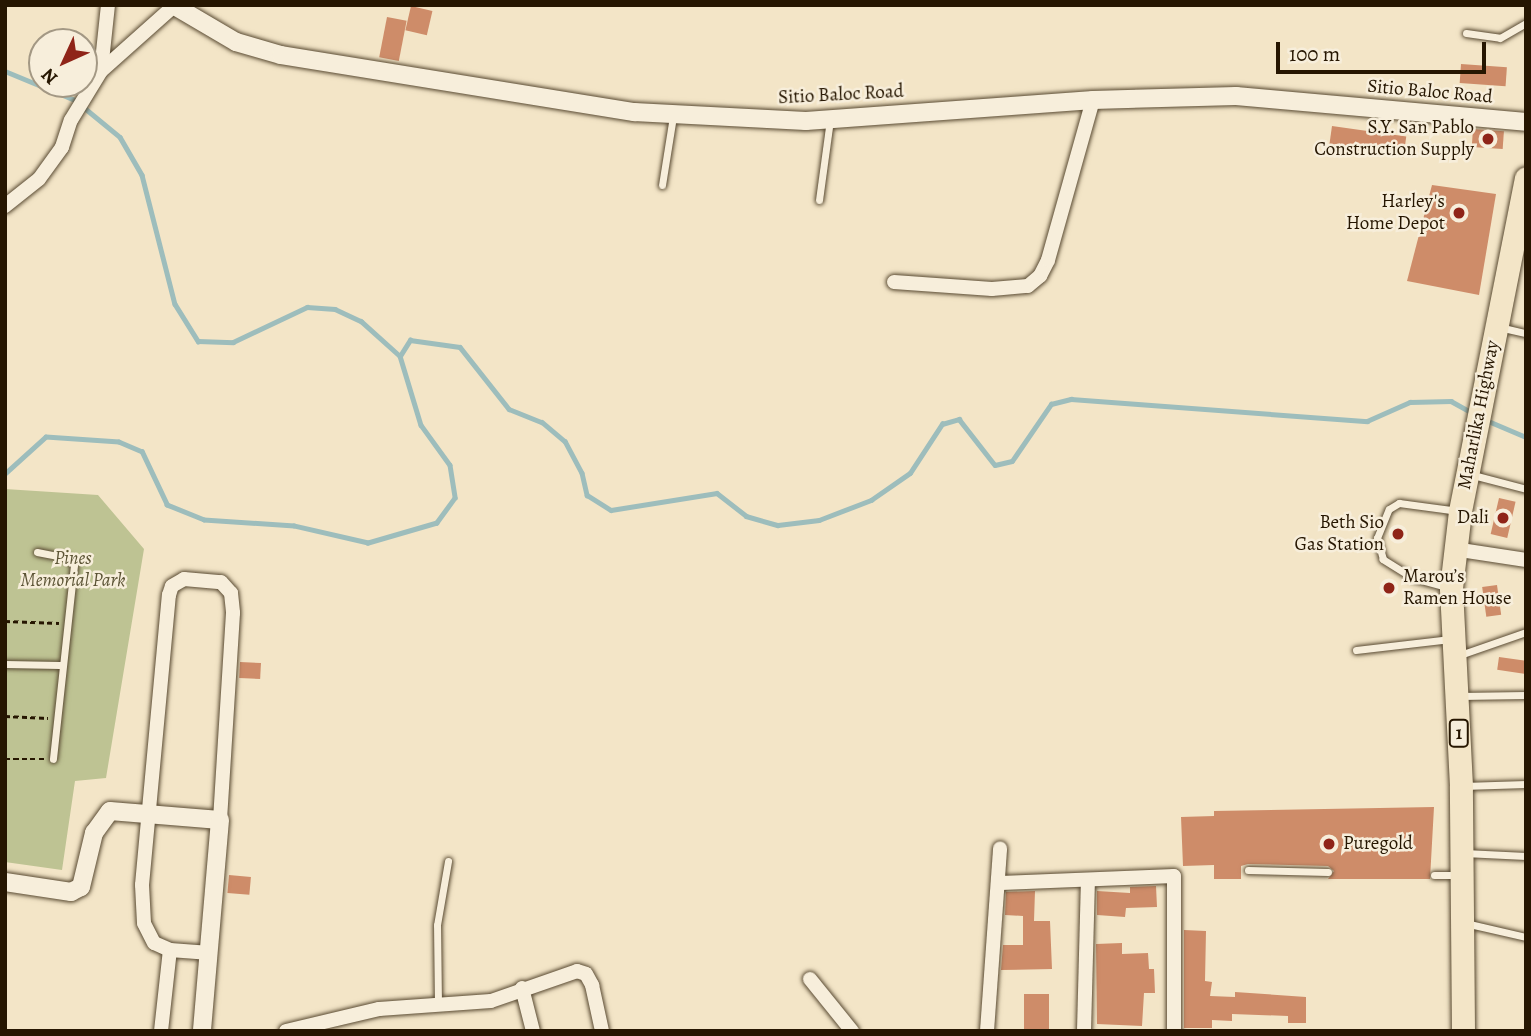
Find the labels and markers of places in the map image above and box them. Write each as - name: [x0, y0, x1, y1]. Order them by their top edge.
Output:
- place label: S.Y. San Pablo Construction Supply: [1314, 117, 1474, 161]
- marker: S.Y. San Pablo Construction Supply: [1480, 131, 1496, 147]
- place label: Harley's Home Depot: [1346, 191, 1445, 235]
- marker: Harley's Home Depot: [1451, 205, 1467, 221]
- place label: Dali: [1457, 507, 1489, 529]
- marker: Dali: [1495, 510, 1511, 526]
- place label: Beth Sio Gas Station: [1295, 512, 1384, 556]
- marker: Beth Sio Gas Station: [1390, 526, 1406, 542]
- place label: Marou’s Ramen House: [1403, 566, 1511, 610]
- marker: Marou’s Ramen House: [1381, 580, 1397, 596]
- place label: Puregold: [1343, 833, 1413, 855]
- marker: Puregold: [1321, 836, 1337, 852]

